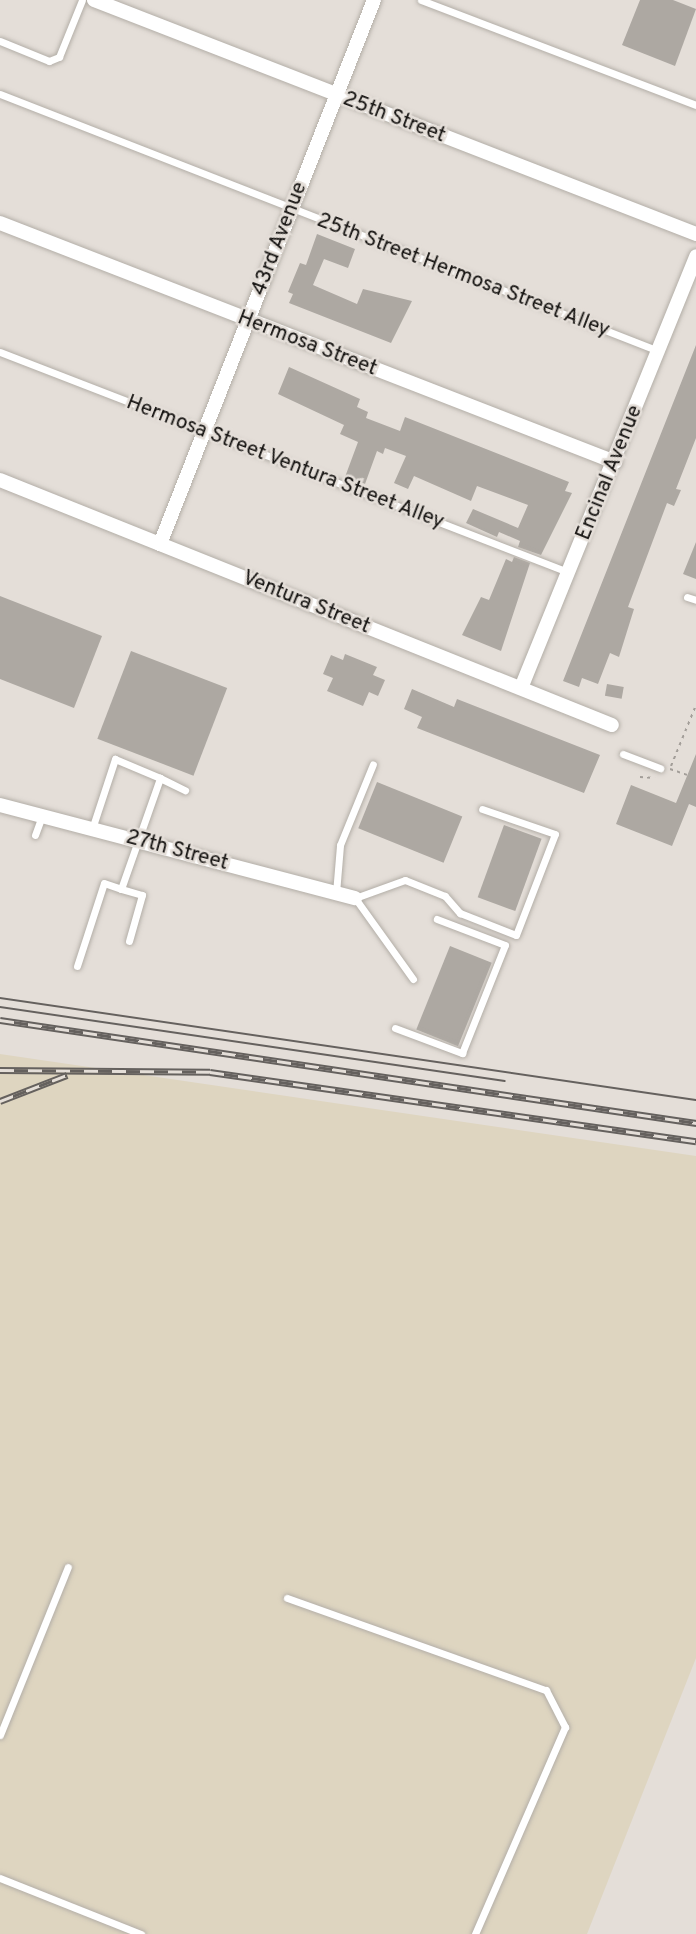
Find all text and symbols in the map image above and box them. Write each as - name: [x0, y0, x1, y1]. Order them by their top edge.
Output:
- street label: 25th Street: [339, 87, 449, 149]
- street label: 43rd Avenue: [247, 178, 313, 300]
- street label: 25th Street Hermosa Street Alley: [313, 208, 613, 344]
- street label: Hermosa Street: [234, 306, 380, 382]
- street label: Hermosa Street Ventura Street Alley: [122, 390, 448, 536]
- street label: Encinal Avenue: [571, 401, 649, 545]
- street label: Ventura Street: [238, 566, 374, 640]
- street label: 27th Street: [123, 825, 231, 877]

